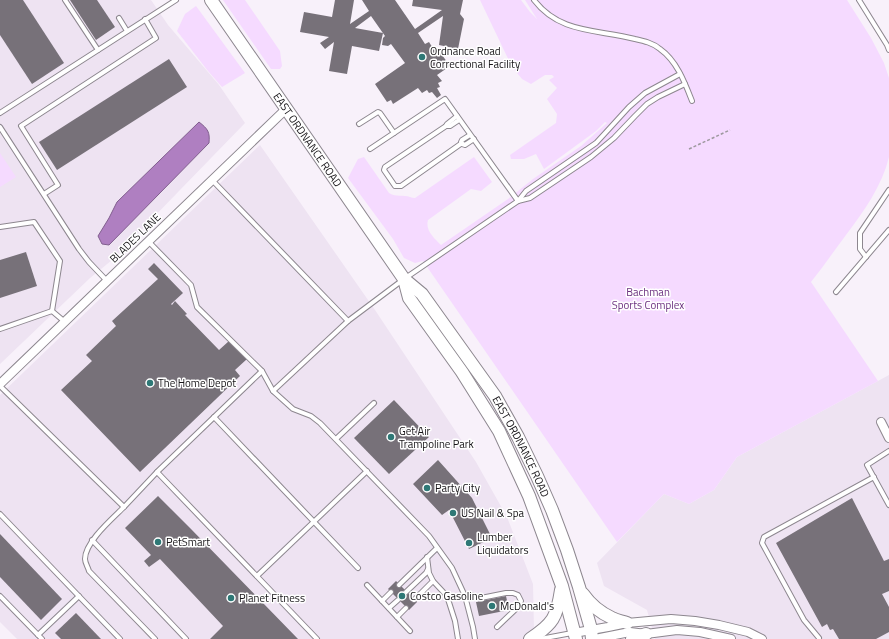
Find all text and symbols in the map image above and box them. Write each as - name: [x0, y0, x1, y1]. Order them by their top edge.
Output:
- place label: Ordnance Road Correctional Facility: [430, 43, 521, 72]
- marker: Ordnance Road Correctional Facility: [417, 52, 427, 62]
- street label: EAST ORDNANCE ROAD: [269, 89, 346, 190]
- street label: BLADES LANE: [106, 210, 164, 266]
- park label: Bachman Sports Complex: [612, 284, 684, 313]
- place label: The Home Depot: [158, 375, 236, 391]
- marker: The Home Depot: [145, 378, 155, 388]
- street label: EAST ORDNANCE ROAD: [489, 393, 553, 500]
- place label: Get Air Trampoline Park: [399, 423, 475, 452]
- marker: Get Air Trampoline Park: [386, 432, 396, 442]
- place label: Party City: [435, 480, 481, 496]
- marker: Party City: [422, 483, 432, 493]
- place label: US Nail & Spa: [461, 505, 525, 521]
- marker: US Nail & Spa: [448, 508, 458, 518]
- place label: Lumber Liquidators: [477, 529, 529, 558]
- place label: PetSmart: [166, 534, 210, 550]
- marker: PetSmart: [153, 537, 163, 547]
- marker: Lumber Liquidators: [464, 538, 474, 548]
- place label: Costco Gasoline: [410, 588, 484, 604]
- place label: Planet Fitness: [239, 590, 305, 606]
- marker: Costco Gasoline: [397, 591, 407, 601]
- marker: Planet Fitness: [226, 593, 236, 603]
- place label: McDonald's: [500, 598, 554, 614]
- marker: McDonald's: [487, 601, 497, 611]

